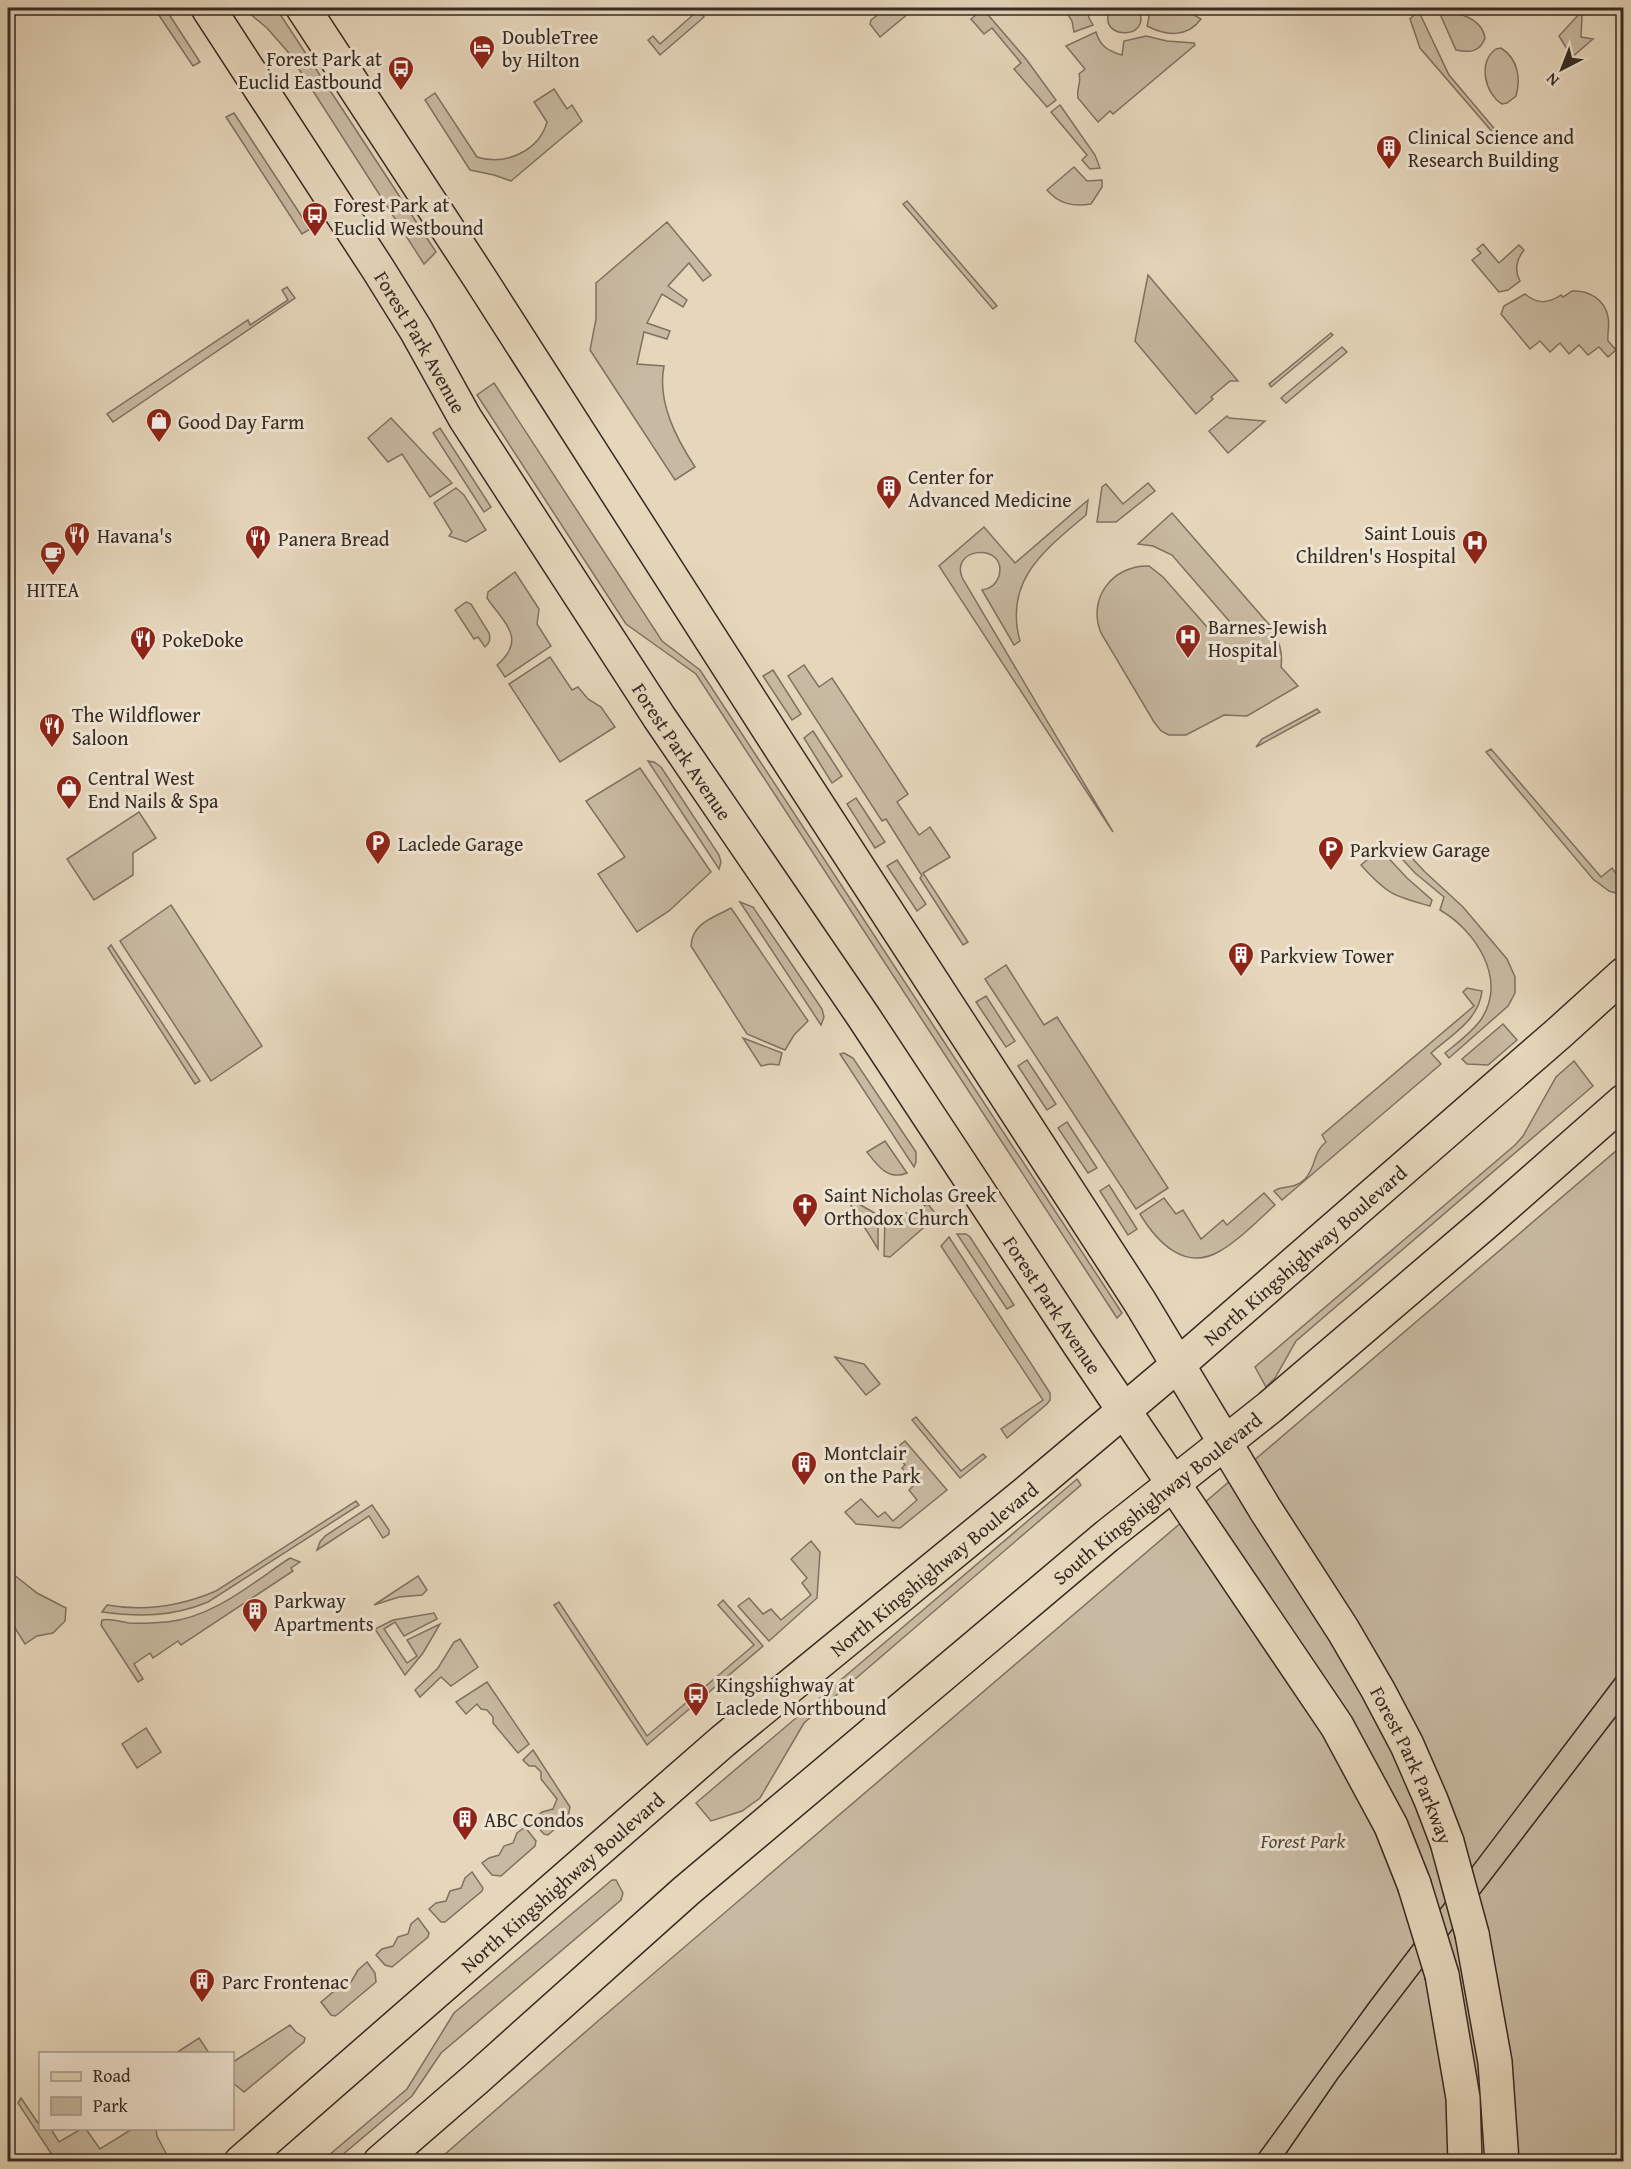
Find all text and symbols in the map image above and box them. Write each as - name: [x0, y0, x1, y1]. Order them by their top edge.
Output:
- place label: DoubleTree by Hilton: [502, 22, 598, 74]
- hotel icon: DoubleTree by Hilton: [467, 33, 497, 71]
- north arrow: [1532, 39, 1592, 99]
- place label: Forest Park at Euclid Eastbound: [238, 44, 382, 96]
- bus stop icon: Forest Park at Euclid Eastbound: [386, 54, 416, 92]
- text: N: [1540, 67, 1564, 93]
- place label: Clinical Science and Research Building: [1408, 122, 1574, 174]
- building icon: Clinical Science and Research Building: [1374, 133, 1404, 171]
- place label: Forest Park at Euclid Westbound: [334, 190, 484, 242]
- bus stop icon: Forest Park at Euclid Westbound: [300, 200, 330, 238]
- street label: Forest Park Avenue: [368, 265, 474, 418]
- shop icon: Good Day Farm: [144, 406, 174, 444]
- place label: Good Day Farm: [178, 407, 305, 436]
- place label: Center for Advanced Medicine: [908, 462, 1072, 514]
- building icon: Center for Advanced Medicine: [874, 473, 904, 511]
- place label: Saint Louis Children's Hospital: [1296, 518, 1456, 570]
- restaurant icon: Havana's: [62, 520, 92, 558]
- place label: Havana's: [97, 521, 172, 550]
- restaurant icon: Panera Bread: [243, 523, 273, 561]
- place label: Panera Bread: [278, 524, 390, 553]
- hospital icon: Saint Louis Children's Hospital: [1460, 528, 1490, 566]
- cafe icon: HITEA: [38, 539, 68, 577]
- place label: HITEA: [27, 575, 79, 604]
- place label: Barnes-Jewish Hospital: [1208, 612, 1327, 664]
- hospital icon: Barnes-Jewish Hospital: [1173, 622, 1203, 660]
- restaurant icon: PokeDoke: [128, 624, 158, 662]
- place label: PokeDoke: [162, 625, 244, 654]
- street label: Forest Park Avenue: [626, 677, 740, 826]
- place label: The Wildflower Saloon: [72, 700, 201, 752]
- restaurant icon: The Wildflower Saloon: [37, 711, 67, 749]
- place label: Central West End Nails & Spa: [88, 763, 219, 815]
- shop icon: Central West End Nails & Spa: [54, 773, 84, 811]
- parking icon: Laclede Garage: [363, 828, 393, 866]
- place label: Laclede Garage: [398, 829, 523, 858]
- parking icon: Parkview Garage: [1316, 834, 1346, 872]
- place label: Parkview Garage: [1350, 835, 1490, 864]
- building icon: Parkview Tower: [1226, 940, 1256, 978]
- place label: Parkview Tower: [1260, 941, 1394, 970]
- street label: North Kingshighway Boulevard: [1196, 1158, 1413, 1352]
- place label: Saint Nicholas Greek Orthodox Church: [824, 1180, 997, 1232]
- church icon: Saint Nicholas Greek Orthodox Church: [790, 1191, 820, 1229]
- street label: Forest Park Avenue: [997, 1230, 1110, 1380]
- street label: South Kingshighway Boulevard: [1046, 1405, 1268, 1591]
- place label: Montclair on the Park: [824, 1438, 921, 1490]
- building icon: Montclair on the Park: [789, 1449, 819, 1487]
- street label: North Kingshighway Boulevard: [823, 1474, 1044, 1663]
- place label: Parkway Apartments: [274, 1586, 374, 1638]
- building icon: Parkway Apartments: [240, 1596, 270, 1634]
- place label: Kingshighway at Laclede Northbound: [716, 1670, 887, 1722]
- bus stop icon: Kingshighway at Laclede Northbound: [681, 1680, 711, 1718]
- street label: Forest Park Parkway: [1364, 1681, 1461, 1848]
- street label: North Kingshighway Boulevard: [454, 1785, 670, 1979]
- building icon: ABC Condos: [450, 1804, 480, 1842]
- place label: ABC Condos: [484, 1805, 584, 1834]
- park label: Forest Park: [1260, 1826, 1346, 1855]
- building icon: Parc Frontenac: [187, 1966, 217, 2004]
- place label: Parc Frontenac: [222, 1967, 349, 1996]
- legend: [39, 2052, 234, 2130]
- text: Road: [93, 2062, 131, 2089]
- text: Park: [93, 2092, 129, 2119]

